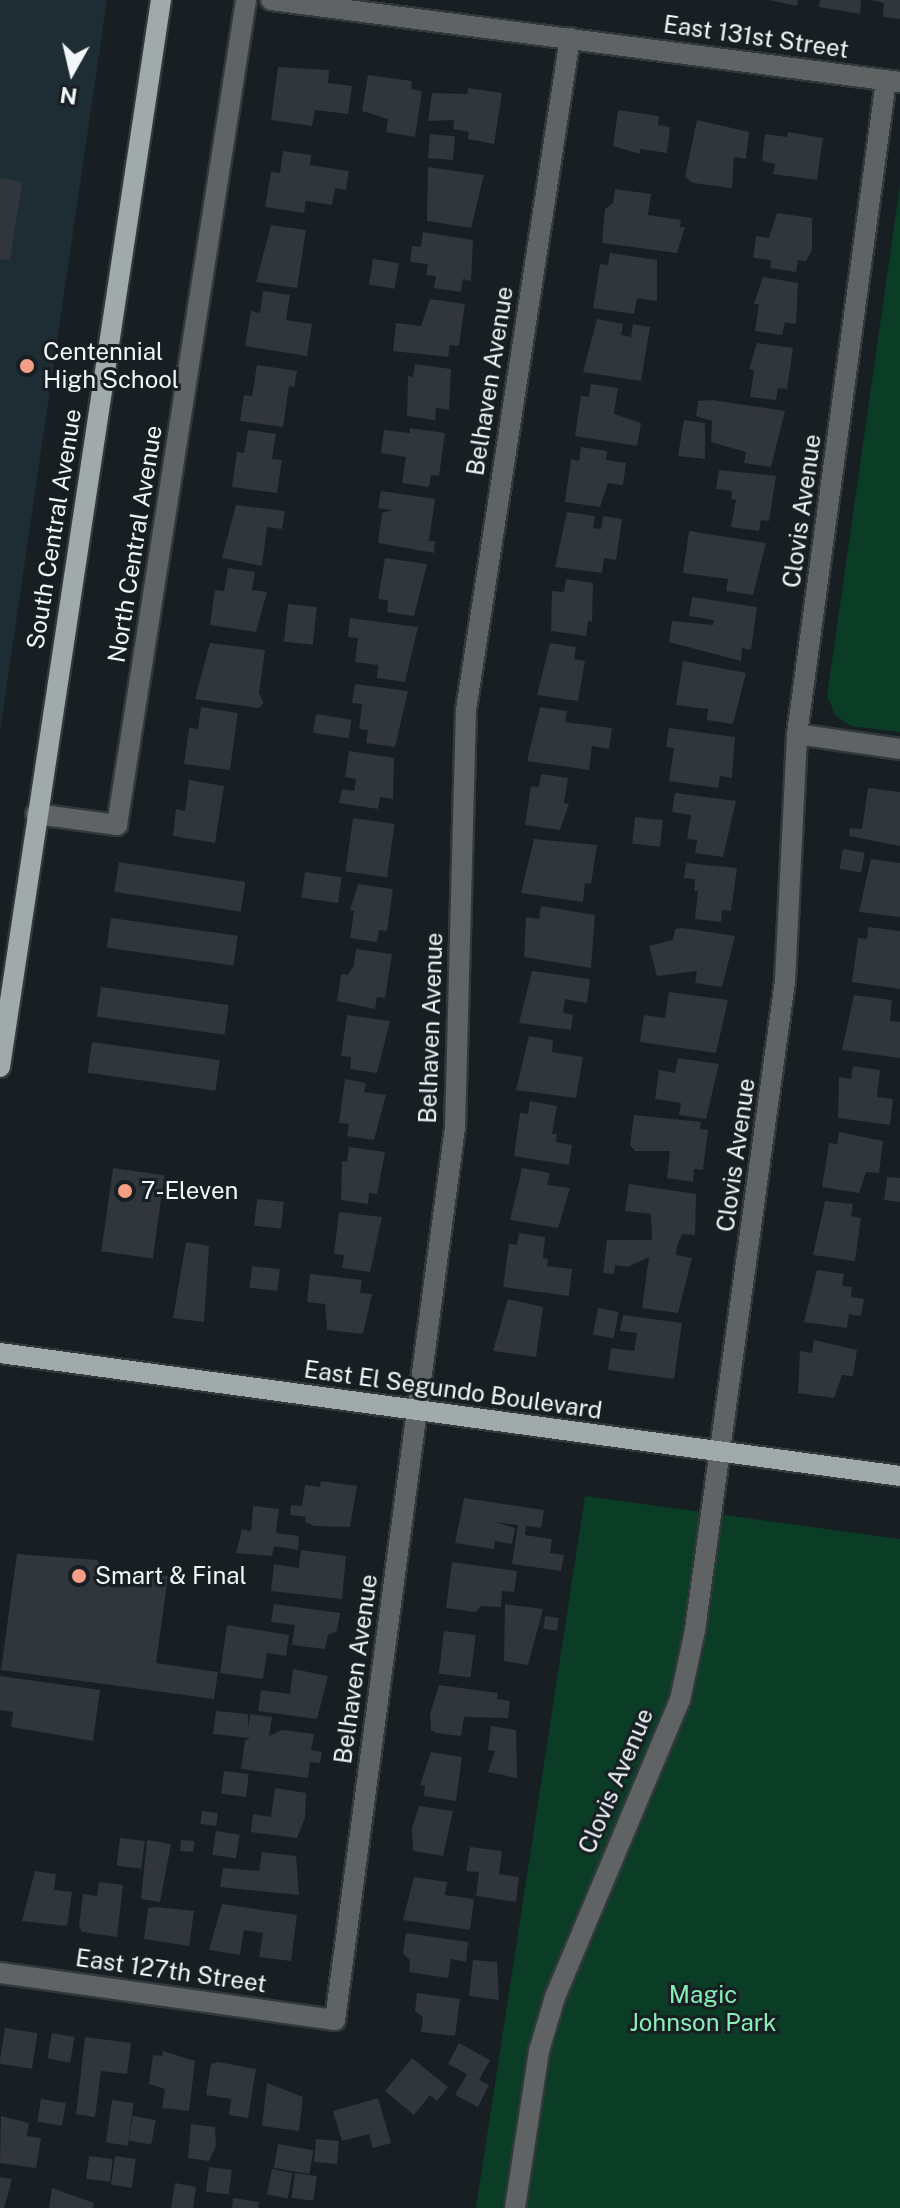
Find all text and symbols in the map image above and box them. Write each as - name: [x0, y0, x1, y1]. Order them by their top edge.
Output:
- street label: East 131st Street: [662, 10, 850, 64]
- north arrow: [32, 32, 112, 112]
- text: N: [58, 82, 79, 110]
- street label: Belhaven Avenue: [461, 284, 519, 478]
- place label: Centennial High School: [43, 338, 179, 394]
- marker: Centennial High School: [18, 357, 36, 375]
- street label: South Central Avenue: [21, 407, 87, 651]
- street label: North Central Avenue: [102, 423, 168, 665]
- street label: Clovis Avenue: [777, 432, 827, 590]
- street label: Belhaven Avenue: [413, 932, 449, 1124]
- street label: Clovis Avenue: [711, 1076, 761, 1234]
- place label: 7-Eleven: [141, 1177, 238, 1205]
- marker: 7-Eleven: [116, 1182, 134, 1200]
- street label: East El Segundo Boulevard: [302, 1355, 604, 1425]
- place label: Smart & Final: [95, 1562, 247, 1590]
- marker: Smart & Final: [70, 1567, 88, 1585]
- street label: Belhaven Avenue: [328, 1572, 384, 1766]
- street label: Clovis Avenue: [572, 1704, 660, 1858]
- street label: East 127th Street: [74, 1943, 268, 1999]
- park label: Magic Johnson Park: [629, 1981, 777, 2037]

